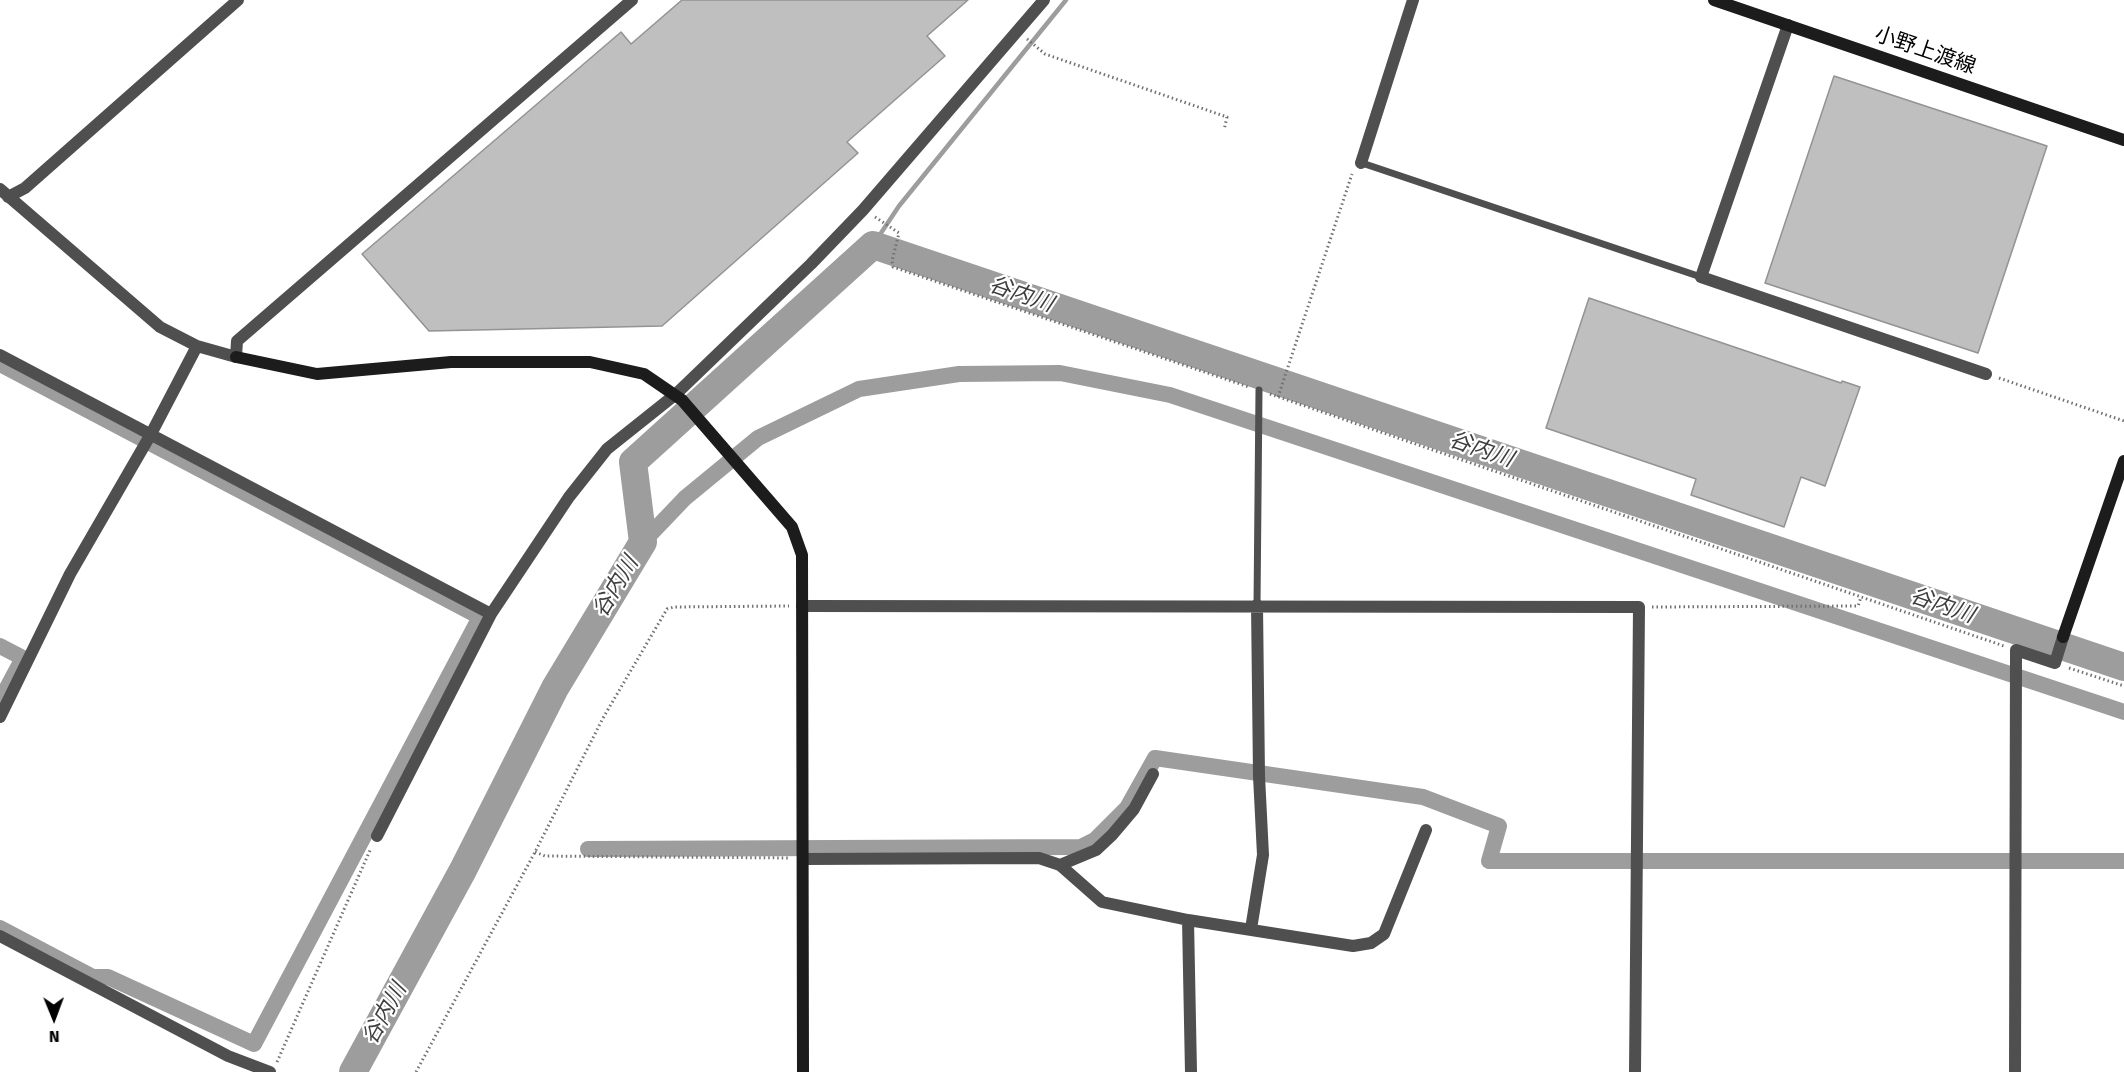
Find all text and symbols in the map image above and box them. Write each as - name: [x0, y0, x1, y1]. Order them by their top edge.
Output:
- street label: 小野上渡線: [1871, 22, 1979, 80]
- water label: 谷内川: [986, 272, 1056, 318]
- water label: 谷内川: [1446, 427, 1516, 473]
- water label: 谷内川: [588, 552, 644, 622]
- water label: 谷内川: [1907, 583, 1977, 629]
- water label: 谷内川: [357, 979, 413, 1049]
- north arrow: [24, 988, 84, 1048]
- text: N: [49, 1027, 60, 1046]

